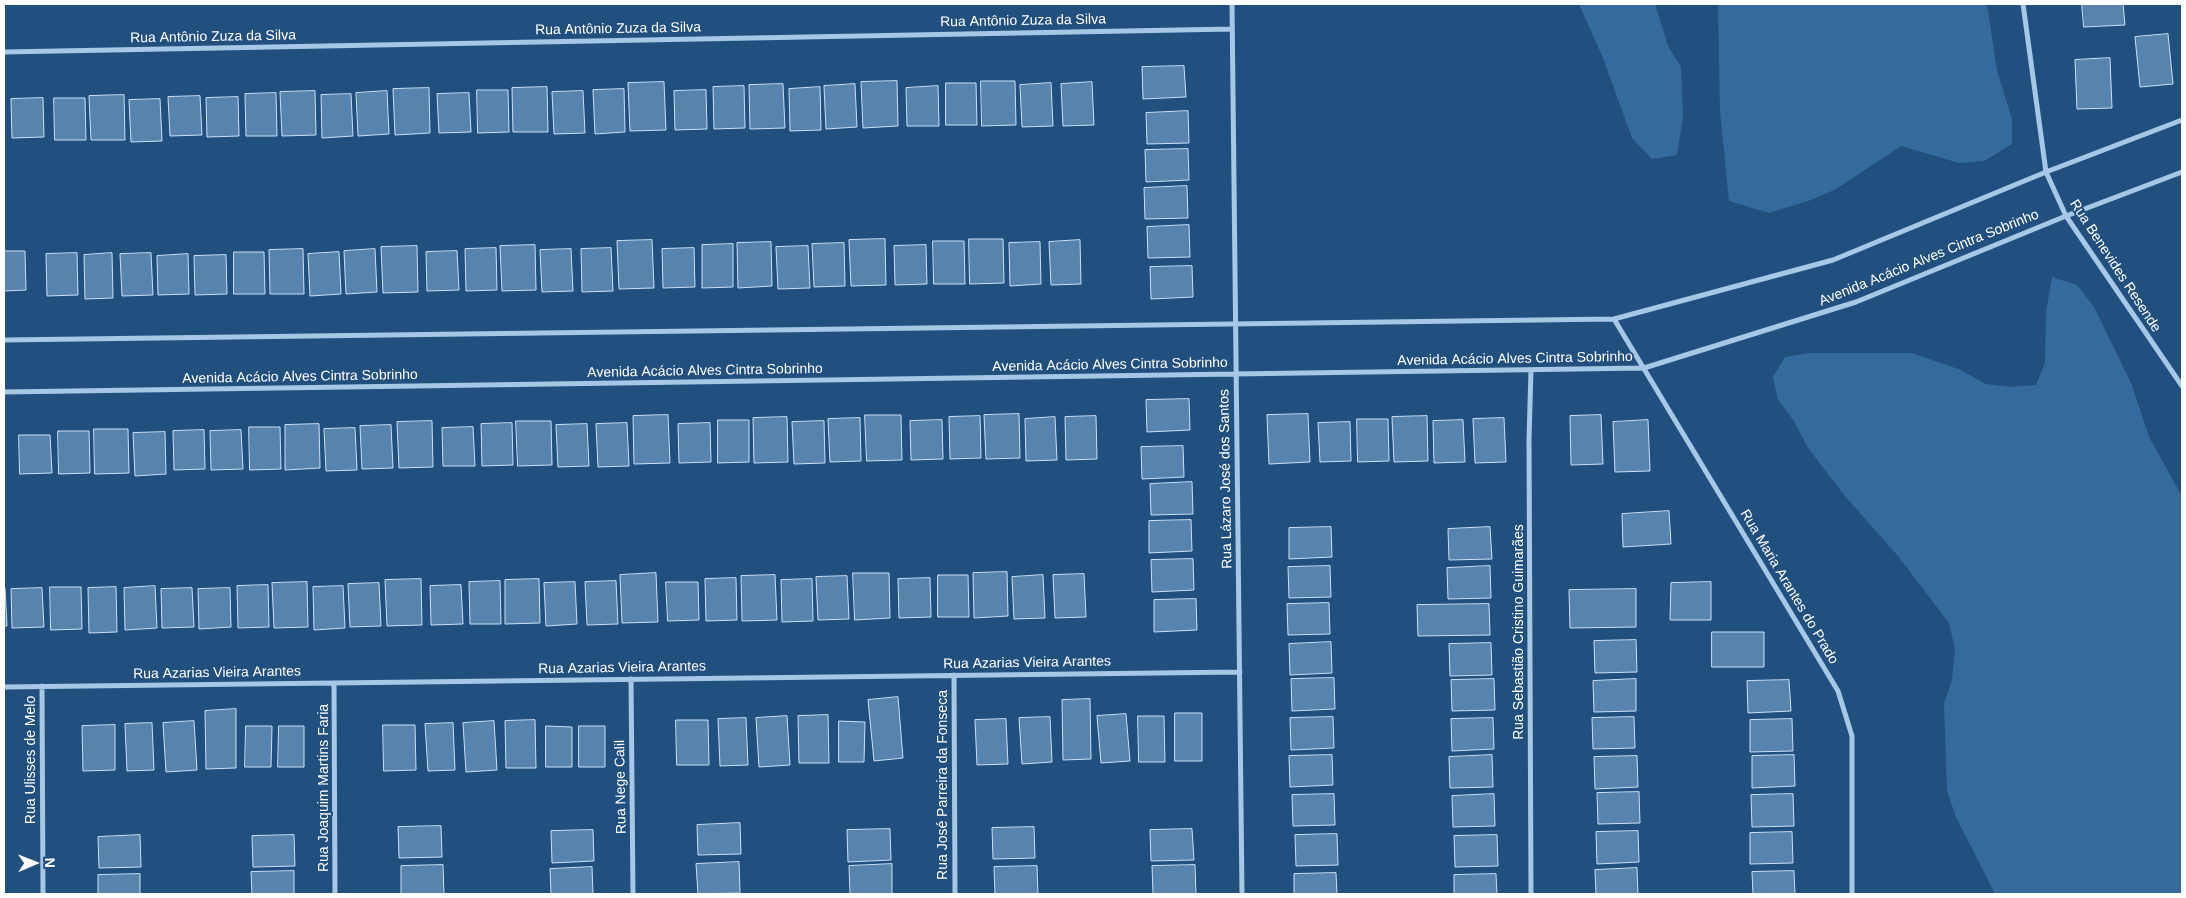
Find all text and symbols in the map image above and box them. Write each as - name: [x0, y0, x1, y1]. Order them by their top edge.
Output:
- street label: Rua Antônio Zuza da Silva: [940, 11, 1106, 31]
- street label: Rua Antônio Zuza da Silva: [535, 19, 701, 39]
- street label: Rua Antônio Zuza da Silva: [130, 27, 296, 47]
- street label: Rua Benevides Resende: [2066, 196, 2164, 336]
- street label: Avenida Acácio Alves Cintra Sobrinho: [1817, 206, 2041, 310]
- street label: Avenida Acácio Alves Cintra Sobrinho: [1397, 349, 1633, 369]
- street label: Avenida Acácio Alves Cintra Sobrinho: [992, 355, 1228, 375]
- street label: Avenida Acácio Alves Cintra Sobrinho: [587, 361, 823, 381]
- street label: Avenida Acácio Alves Cintra Sobrinho: [182, 367, 418, 387]
- street label: Rua Lázaro José dos Santos: [1216, 389, 1236, 569]
- street label: Rua Maria Arantes do Prado: [1736, 507, 1842, 667]
- street label: Rua Sebastião Cristino Guimarães: [1511, 524, 1527, 740]
- street label: Rua Azarias Vieira Arantes: [943, 653, 1111, 673]
- street label: Rua Azarias Vieira Arantes: [538, 658, 706, 678]
- street label: Rua Azarias Vieira Arantes: [133, 663, 301, 683]
- street label: Rua José Parreira da Fonseca: [935, 690, 951, 880]
- street label: Rua Ulisses de Melo: [23, 696, 39, 824]
- street label: Rua Joaquim Martins Faria: [316, 704, 332, 872]
- street label: Rua Nege Calil: [612, 740, 630, 834]
- north arrow: [10, 838, 60, 888]
- text: N: [42, 858, 58, 868]

